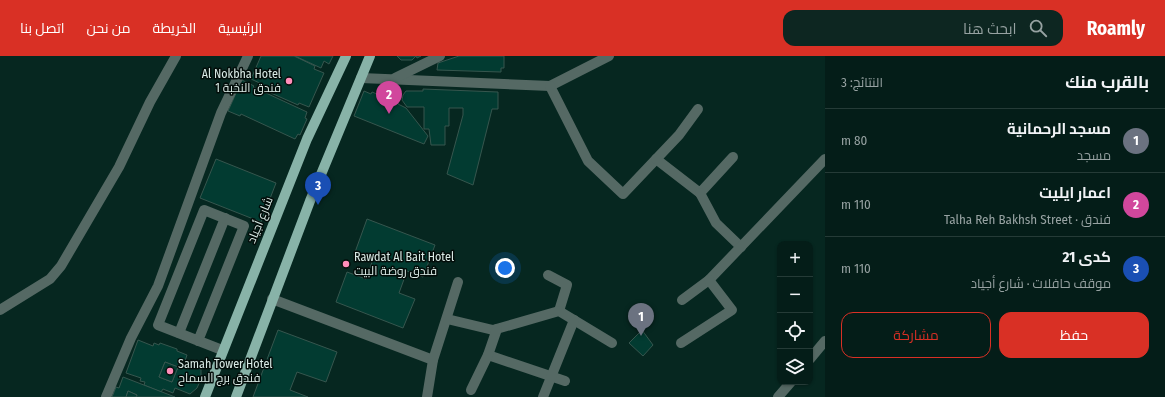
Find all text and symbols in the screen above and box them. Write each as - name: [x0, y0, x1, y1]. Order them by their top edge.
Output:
- search box: [783, 10, 1063, 46]
- icon: search: [1027, 17, 1049, 39]
- text: Roamly: [1087, 17, 1145, 40]
- text: اتصل بنا: [20, 20, 65, 37]
- text: من نحن: [87, 20, 131, 37]
- text: الخريطة: [153, 20, 196, 37]
- text: الرئيسية: [218, 20, 262, 37]
- text: ابحث هنا: [963, 20, 1017, 38]
- place label: Al Nokbha Hotel 1 فندق النخبة: [202, 67, 281, 95]
- text: بالقرب منك: [1065, 72, 1149, 93]
- text: النتائج: 3: [841, 75, 883, 90]
- marker: Al Nokbha Hotel 1 فندق النخبة: [284, 76, 294, 86]
- pin: 2: [376, 81, 402, 114]
- text: مسجد الرحمانية: [1007, 120, 1111, 138]
- text: 80 m: [841, 133, 867, 148]
- text: 1: [1133, 133, 1139, 148]
- text: مسجد: [1077, 148, 1111, 163]
- pin: 3: [305, 172, 331, 205]
- text: اعمار ايليت: [1039, 184, 1111, 202]
- street label: شارع أجياد: [243, 194, 277, 246]
- text: 110 m: [841, 197, 871, 212]
- text: 2: [1133, 197, 1139, 212]
- text: فندق · Talha Reh Bakhsh Street: [944, 212, 1111, 227]
- map controls: [777, 241, 813, 385]
- button: +: [777, 241, 813, 277]
- text: كدى 21: [1062, 248, 1111, 266]
- place label: Rawdat Al Bait Hotel فندق روضة البيت: [354, 250, 454, 278]
- your location: [495, 258, 515, 278]
- marker: Rawdat Al Bait Hotel فندق روضة البيت: [341, 259, 351, 269]
- text: 110 m: [841, 261, 871, 276]
- text: 3: [1133, 261, 1139, 276]
- text: موقف حافلات · شارع أجياد: [971, 276, 1111, 291]
- button: −: [777, 277, 813, 313]
- pin: 1: [628, 303, 654, 336]
- button: مشاركة: [841, 312, 991, 358]
- button: حفظ: [999, 312, 1149, 358]
- button: locate: [777, 313, 813, 349]
- button: layers: [777, 349, 813, 385]
- place label: Samah Tower Hotel فندق برج السماح: [178, 357, 273, 386]
- marker: Samah Tower Hotel فندق برج السماح: [165, 366, 175, 376]

